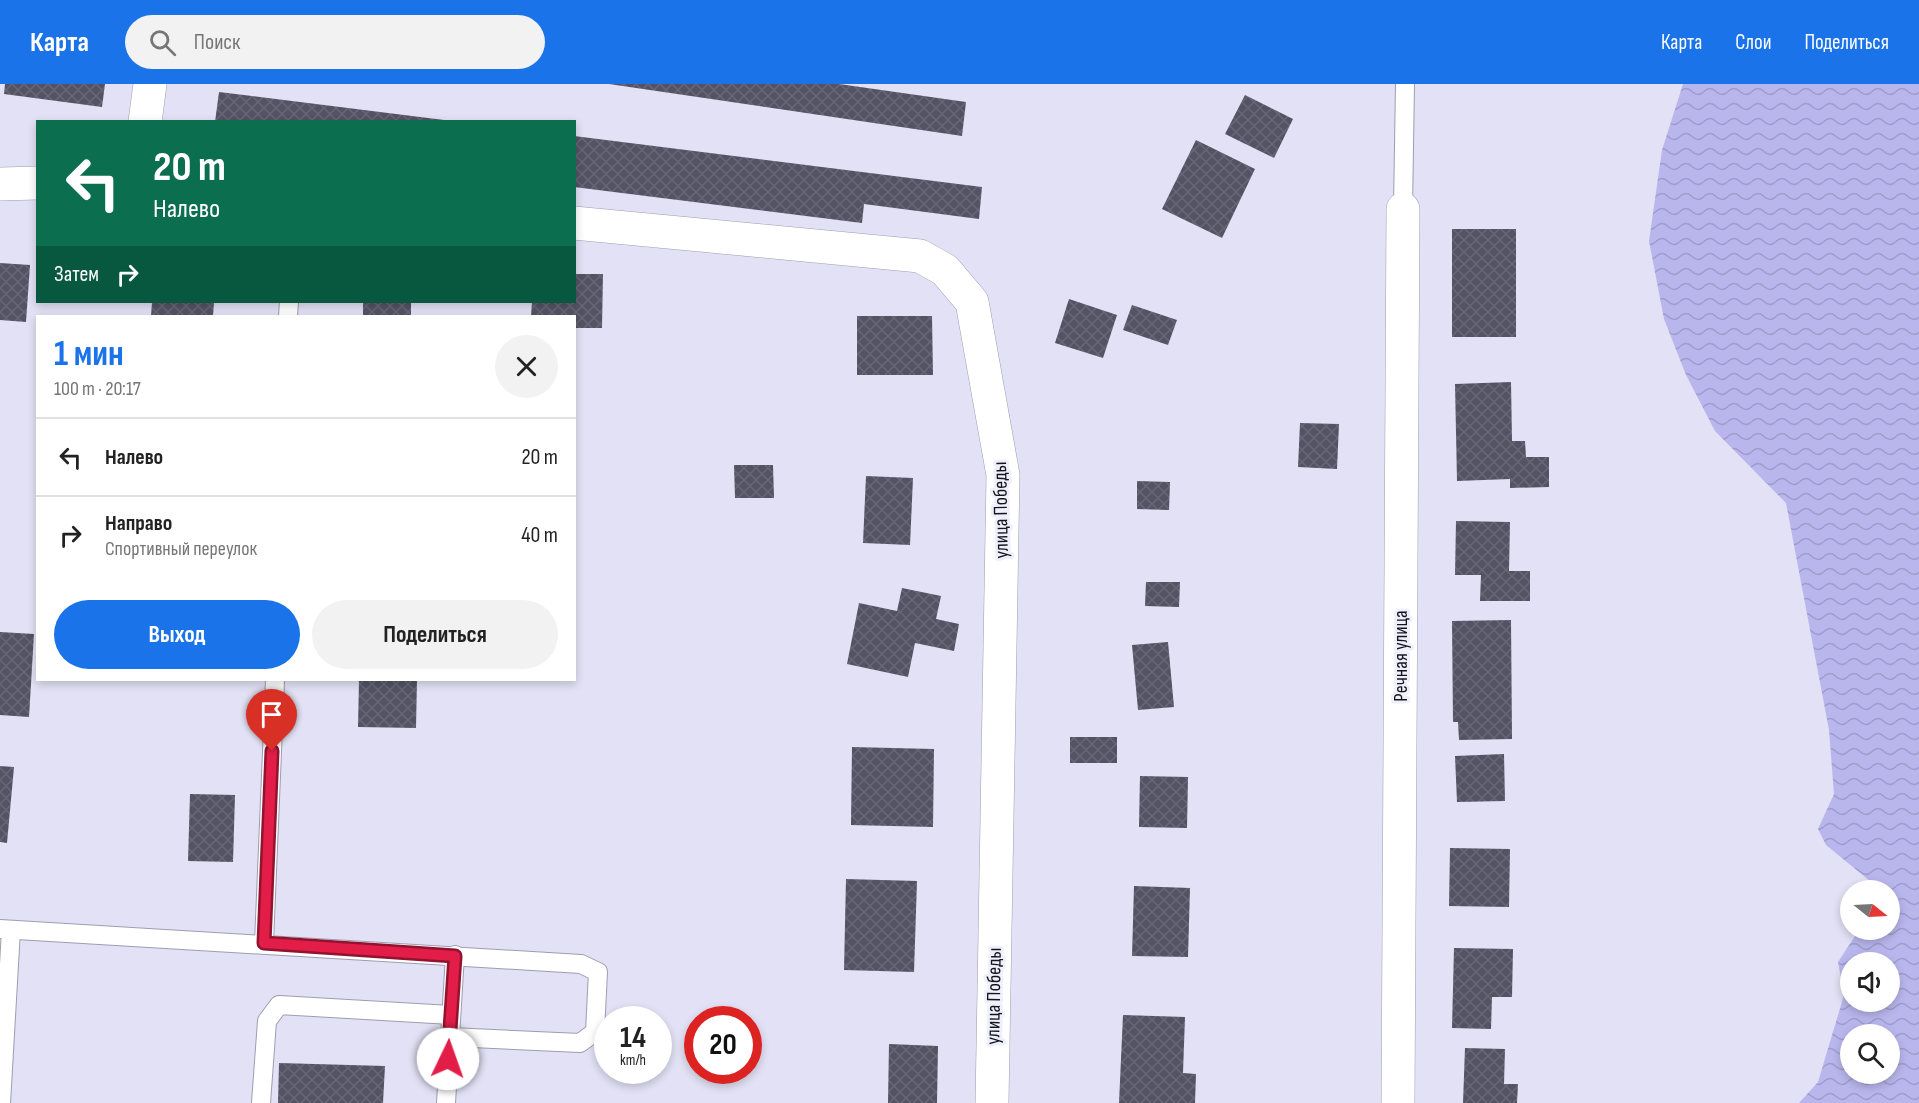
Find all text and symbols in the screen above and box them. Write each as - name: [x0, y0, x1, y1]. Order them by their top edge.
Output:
- search box: [125, 15, 545, 69]
- text: Карта: [30, 26, 89, 59]
- icon: search: [146, 26, 179, 59]
- text: Поиск: [194, 29, 240, 56]
- text: Карта: [1661, 30, 1702, 55]
- text: Слои: [1735, 30, 1771, 55]
- text: Поделиться: [1804, 30, 1889, 55]
- text: 20 m: [153, 142, 226, 193]
- icon: left: [54, 144, 132, 222]
- text: Налево: [153, 193, 220, 225]
- icon: right: [111, 258, 144, 291]
- text: Затем: [54, 261, 99, 288]
- text: 1 мин: [54, 333, 124, 376]
- button: close: [495, 335, 558, 398]
- text: 100 m · 20:17: [54, 377, 141, 401]
- icon: left: [54, 441, 87, 474]
- text: Налево: [105, 444, 163, 471]
- text: 20 m: [522, 444, 558, 471]
- street label: улица Победы: [988, 461, 1014, 559]
- text: Направо: [105, 510, 172, 537]
- icon: right: [54, 519, 87, 552]
- text: 40 m: [521, 522, 558, 549]
- text: Спортивный переулок: [105, 537, 257, 561]
- button: Выход: [54, 600, 300, 669]
- button: Поделиться: [312, 600, 558, 669]
- street label: Речная улица: [1389, 610, 1413, 702]
- pin: [246, 689, 297, 751]
- icon: arrive: [255, 698, 288, 731]
- north arrow: [1840, 880, 1900, 940]
- map controls: [1840, 880, 1900, 1084]
- street label: улица Победы: [981, 947, 1007, 1045]
- button: sound: [1840, 952, 1900, 1012]
- speed limit sign: 20: [684, 1006, 762, 1084]
- text: 14: [620, 1020, 646, 1056]
- button: search: [1840, 1024, 1900, 1084]
- position arrow: [416, 1027, 480, 1091]
- text: km/h: [620, 1051, 646, 1070]

